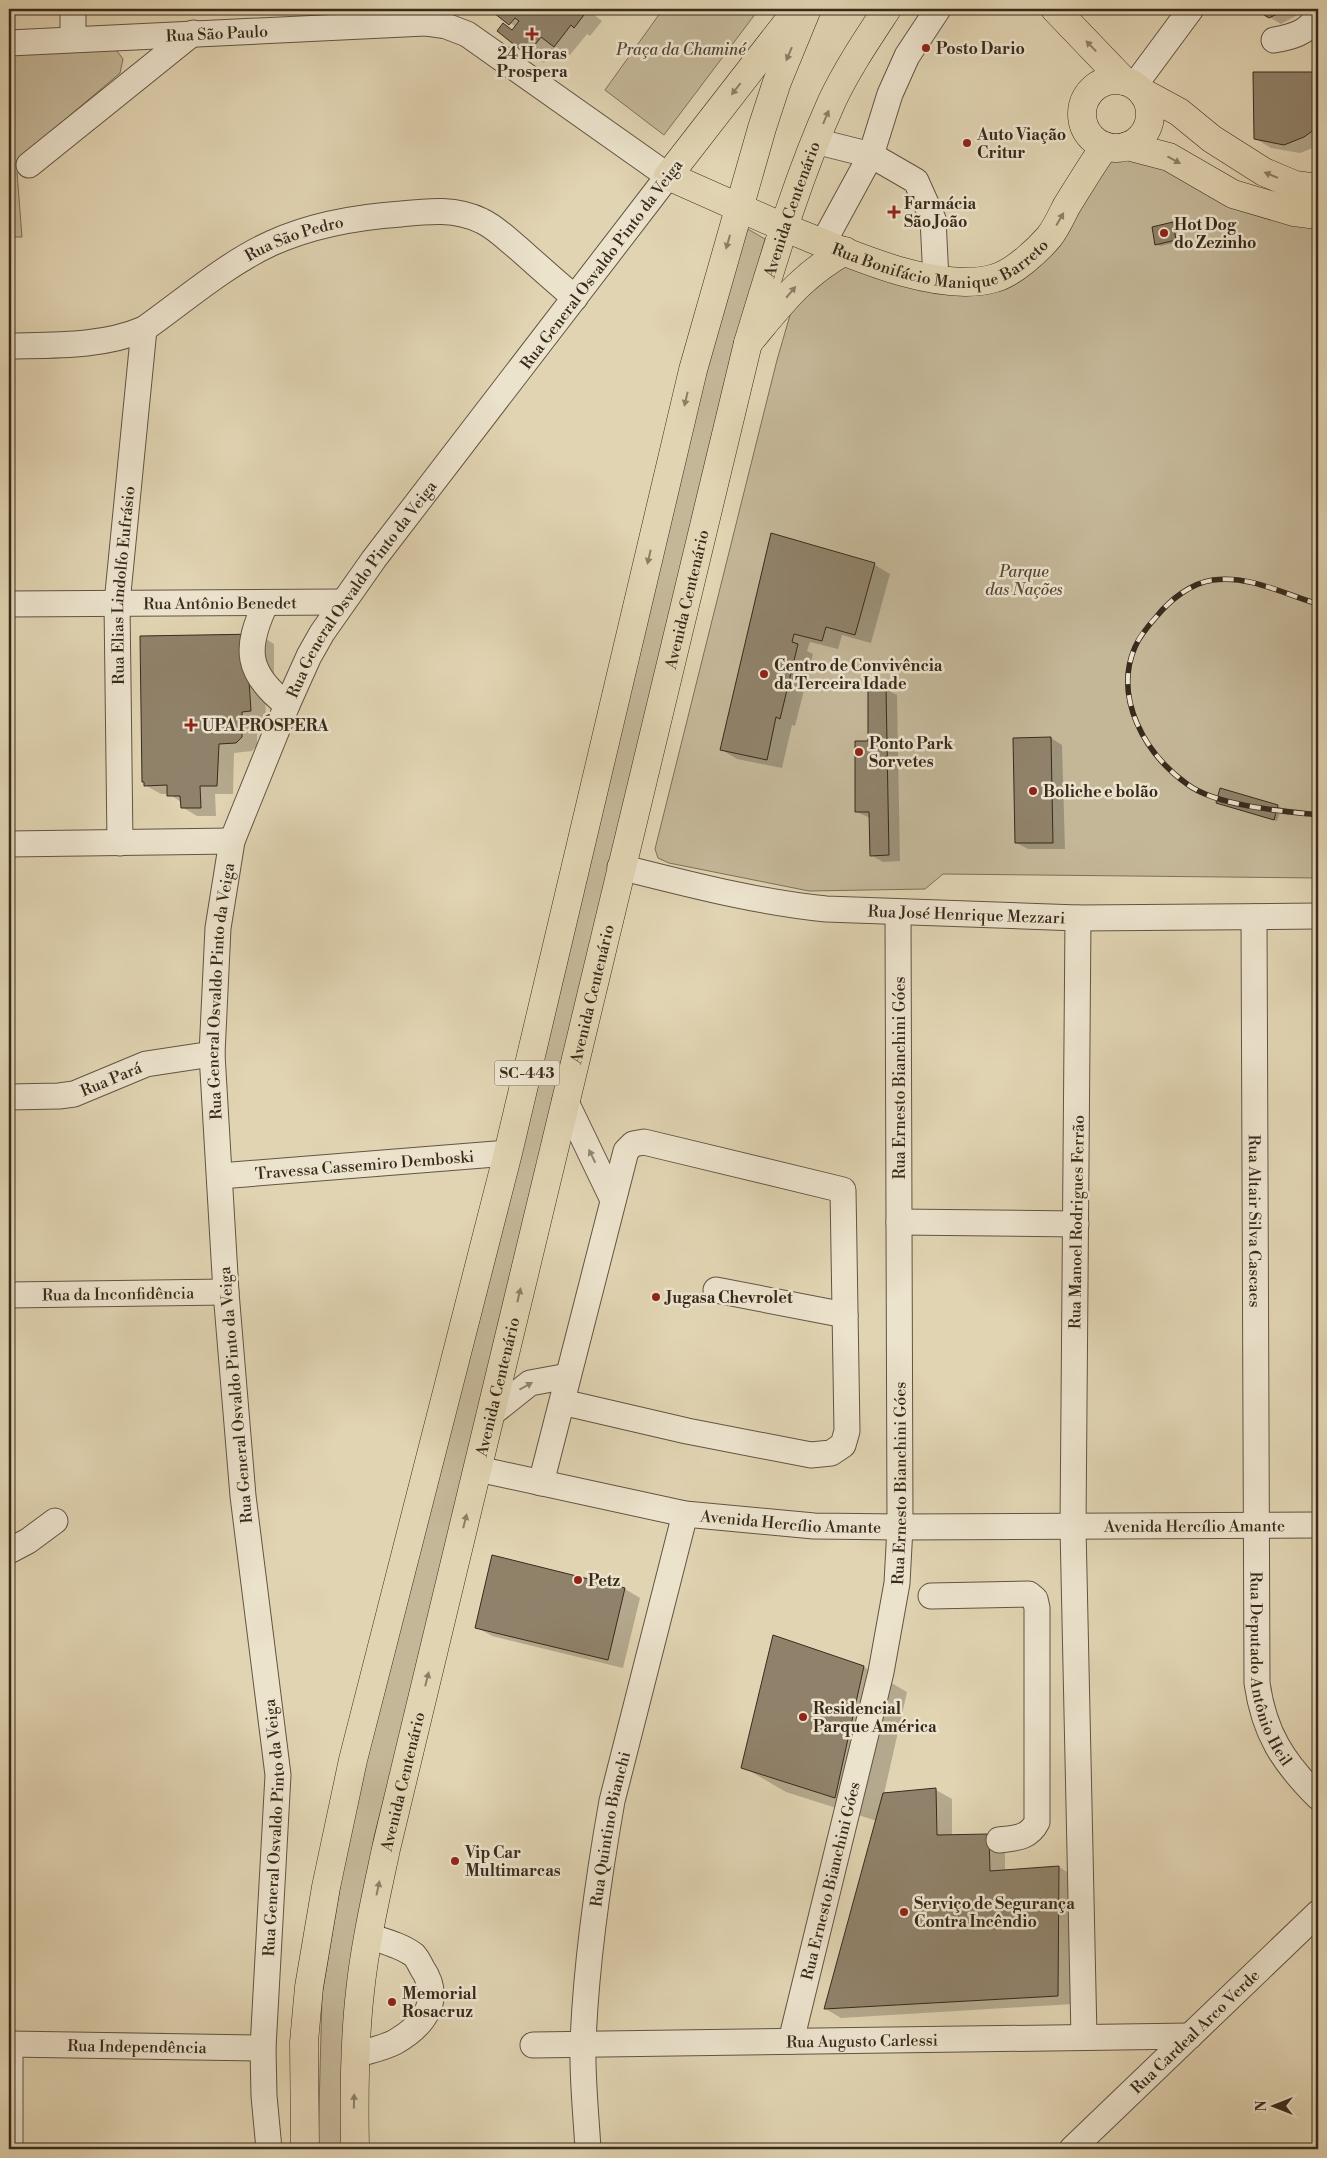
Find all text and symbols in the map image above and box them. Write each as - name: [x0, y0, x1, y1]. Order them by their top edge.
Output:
- street label: Rua São Paulo: [165, 22, 268, 46]
- marker: 24 Horas Prospera: [525, 27, 539, 41]
- place label: Posto Dario: [936, 39, 1025, 59]
- park label: Praça da Chaminé: [615, 40, 747, 60]
- one-way arrow: [1085, 40, 1097, 52]
- marker: Posto Dario: [920, 42, 932, 54]
- place label: 24 Horas Prospera: [496, 44, 568, 82]
- one-way arrow: [784, 47, 792, 61]
- one-way arrow: [730, 82, 741, 95]
- one-way arrow: [822, 110, 830, 124]
- place label: Auto Viação Critur: [976, 125, 1066, 163]
- marker: Auto Viação Critur: [961, 137, 973, 149]
- street label: Avenida Centenário: [759, 139, 825, 281]
- street label: Rua General Osvaldo Pinto da Veiga: [516, 155, 688, 374]
- one-way arrow: [1166, 156, 1181, 164]
- one-way arrow: [1264, 171, 1279, 179]
- place label: Farmácia São João: [904, 194, 977, 232]
- marker: Farmácia São João: [888, 206, 900, 218]
- street label: Rua São Pedro: [241, 212, 345, 266]
- one-way arrow: [1055, 212, 1064, 225]
- place label: Hot Dog do Zezinho: [1174, 215, 1256, 253]
- street label: Rua Bonifácio Manique Barreto: [822, 226, 1052, 254]
- marker: Hot Dog do Zezinho: [1158, 227, 1170, 239]
- one-way arrow: [724, 234, 732, 249]
- text: Rua Bonifácio Manique Barreto: [829, 235, 1053, 293]
- one-way arrow: [785, 286, 796, 299]
- one-way arrow: [682, 391, 690, 406]
- street label: Rua General Osvaldo Pinto da Veiga: [282, 476, 442, 701]
- street label: Rua Elias Lindolfo Eufrásio: [108, 485, 139, 685]
- street label: Avenida Centenário: [661, 528, 714, 672]
- one-way arrow: [645, 549, 653, 564]
- park label: Parque das Nações: [985, 562, 1063, 600]
- street label: Rua Antônio Benedet: [143, 593, 297, 614]
- place label: Centro de Convivência da Terceira Idade: [774, 656, 943, 694]
- marker: Centro de Convivência da Terceira Idade: [758, 668, 770, 680]
- place label: UPA PRÓSPERA: [202, 714, 329, 736]
- marker: UPA PRÓSPERA: [184, 718, 198, 732]
- place label: Ponto Park Sorvetes: [869, 734, 954, 772]
- marker: Ponto Park Sorvetes: [853, 746, 865, 758]
- place label: Boliche e bolão: [1043, 782, 1158, 802]
- marker: Boliche e bolão: [1027, 785, 1039, 797]
- street label: Rua General Osvaldo Pinto da Veiga: [203, 861, 239, 1120]
- street label: Rua José Henrique Mezzari: [867, 901, 1065, 929]
- street label: Avenida Centenário: [566, 922, 619, 1067]
- street label: Rua Ernesto Bianchini Góes: [890, 976, 910, 1180]
- street label: Rua Pará: [77, 1058, 146, 1101]
- road number: SC-443: [494, 1060, 560, 1086]
- street label: Rua Manoel Rodrigues Ferrão: [1065, 1115, 1089, 1329]
- street label: Rua Altair Silva Cascaes: [1244, 1134, 1265, 1308]
- street label: Travessa Cassemiro Demboski: [254, 1147, 475, 1184]
- one-way arrow: [588, 1149, 596, 1163]
- street label: Rua General Osvaldo Pinto da Veiga: [215, 1265, 257, 1524]
- street label: Rua da Inconfidência: [42, 1283, 195, 1306]
- one-way arrow: [515, 1287, 523, 1302]
- place label: Jugasa Chevrolet: [664, 1288, 793, 1308]
- marker: Jugasa Chevrolet: [650, 1291, 662, 1303]
- street label: Avenida Centenário: [471, 1315, 524, 1460]
- one-way arrow: [518, 1382, 533, 1390]
- street label: Rua Ernesto Bianchini Góes: [888, 1382, 911, 1586]
- street label: Avenida Hercílio Amante: [699, 1506, 881, 1538]
- one-way arrow: [461, 1513, 469, 1528]
- street label: Avenida Hercílio Amante: [1103, 1516, 1285, 1537]
- place label: Petz: [588, 1571, 620, 1591]
- street label: Rua Deputado Antônio Heil: [1246, 1571, 1296, 1770]
- marker: Petz: [572, 1574, 584, 1586]
- one-way arrow: [423, 1671, 431, 1686]
- street label: Rua General Osvaldo Pinto da Veiga: [259, 1697, 289, 1957]
- place label: Residencial Parque América: [813, 1699, 937, 1737]
- street label: Avenida Centenário: [377, 1710, 430, 1854]
- marker: Residencial Parque América: [797, 1711, 809, 1723]
- street label: Rua Quintino Bianchi: [586, 1750, 635, 1908]
- street label: Rua Ernesto Bianchini Góes: [797, 1780, 865, 1982]
- place label: Vip Car Multimarcas: [464, 1843, 561, 1881]
- marker: Vip Car Multimarcas: [449, 1855, 461, 1867]
- one-way arrow: [374, 1880, 382, 1896]
- place label: Serviço de Segurança Contra Incêndio: [914, 1894, 1075, 1932]
- marker: Serviço de Segurança Contra Incêndio: [898, 1906, 910, 1918]
- street label: Rua Cardeal Arco Verde: [1127, 1966, 1264, 2098]
- place label: Memorial Rosacruz: [402, 1984, 478, 2022]
- marker: Memorial Rosacruz: [386, 1996, 398, 2008]
- street label: Rua Augusto Carlessi: [786, 2030, 938, 2053]
- street label: Rua Independência: [67, 2036, 208, 2058]
- north arrow: [1250, 2080, 1300, 2130]
- one-way arrow: [351, 2092, 359, 2108]
- text: N: [1253, 2100, 1271, 2112]

